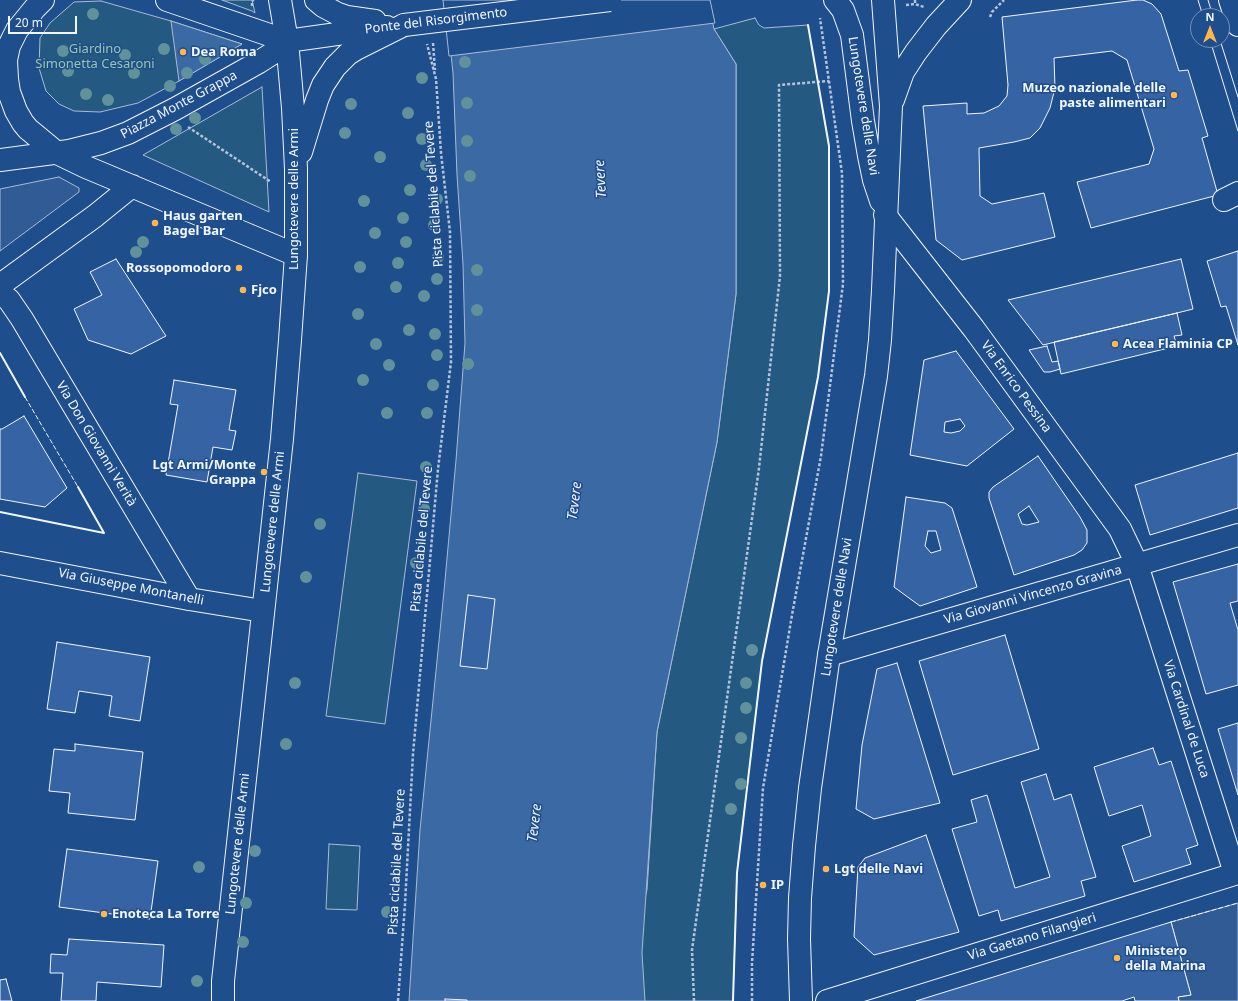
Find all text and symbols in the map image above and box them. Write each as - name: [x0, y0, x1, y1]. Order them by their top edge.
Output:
- street label: Ponte del Risorgimento: [364, 5, 508, 37]
- scale bar: [10, 8, 79, 34]
- north arrow: [1190, 8, 1230, 48]
- text: N: [1206, 9, 1214, 24]
- text: 20 m: [15, 14, 43, 31]
- street label: Lungotevere delle Navi: [844, 36, 882, 176]
- park label: Giardino Simonetta Cesaroni: [35, 41, 155, 72]
- place label: Dea Roma: [191, 44, 257, 60]
- marker: Dea Roma: [178, 47, 188, 57]
- street label: Piazza Monte Grappa: [118, 68, 240, 142]
- place label: Muzeo nazionale delle paste alimentari: [1022, 80, 1166, 111]
- marker: Muzeo nazionale delle paste alimentari: [1169, 90, 1179, 100]
- street label: Pista ciclabile del Tevere: [421, 120, 447, 268]
- street label: Lungotevere delle Armi: [286, 128, 302, 270]
- water label: Tevere: [592, 159, 610, 199]
- place label: Haus garten Bagel Bar: [163, 208, 243, 239]
- marker: Haus garten Bagel Bar: [150, 218, 160, 228]
- place label: Rossopomodoro: [126, 260, 231, 276]
- marker: Rossopomodoro: [234, 263, 244, 273]
- place label: Fjco: [251, 282, 277, 298]
- marker: Fjco: [238, 285, 248, 295]
- place label: Acea Flaminia CP: [1123, 336, 1233, 352]
- street label: Via Enrico Pessina: [977, 338, 1055, 436]
- marker: Acea Flaminia CP: [1110, 339, 1120, 349]
- street label: Via Don Giovanni Verità: [52, 379, 140, 509]
- street label: Lungotevere delle Armi: [258, 450, 288, 594]
- place label: Lgt Armi/Monte Grappa: [152, 457, 256, 488]
- street label: Pista ciclabile del Tevere: [408, 465, 436, 613]
- marker: Lgt Armi/Monte Grappa: [259, 467, 269, 477]
- water label: Tevere: [564, 481, 586, 521]
- street label: Lungotevere delle Navi: [818, 537, 856, 677]
- street label: Via Giovanni Vincenzo Gravina: [942, 562, 1124, 628]
- street label: Via Giuseppe Montanelli: [57, 565, 205, 609]
- street label: Via Cardinal de Luca: [1160, 658, 1212, 780]
- street label: Lungotevere delle Armi: [223, 772, 253, 916]
- street label: Pista ciclabile del Tevere: [385, 788, 409, 936]
- water label: Tevere: [524, 803, 546, 843]
- place label: Lgt delle Navi: [834, 861, 923, 877]
- marker: Lgt delle Navi: [821, 864, 831, 874]
- place label: IP: [771, 877, 784, 893]
- marker: IP: [758, 880, 768, 890]
- place label: Enoteca La Torre: [112, 906, 219, 922]
- marker: Enoteca La Torre: [99, 909, 109, 919]
- street label: Via Gaetano Filangieri: [966, 910, 1098, 964]
- place label: Ministero della Marina: [1125, 943, 1206, 974]
- marker: Ministero della Marina: [1112, 953, 1122, 963]

